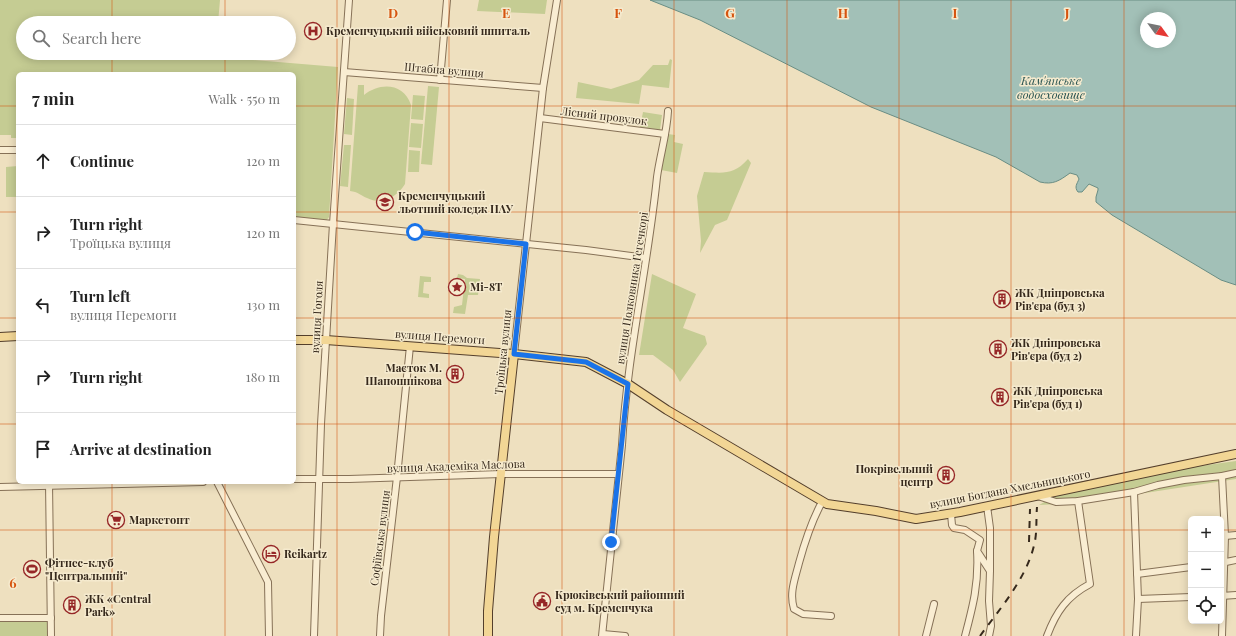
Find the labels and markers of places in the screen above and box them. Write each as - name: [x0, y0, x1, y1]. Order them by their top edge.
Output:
- hospital icon: Кременчуцький військовий шпиталь: [303, 21, 323, 41]
- place label: Кременчуцький військовий шпиталь: [326, 23, 530, 38]
- place label: Кременчуцький льотний коледж НАУ: [398, 188, 514, 216]
- school or university icon: Кременчуцький льотний коледж НАУ: [375, 192, 395, 212]
- place icon: Мі-8Т: [447, 277, 467, 297]
- place label: Мі-8Т: [470, 279, 503, 294]
- place label: ЖК Дніпровська Рів'єра (буд 3): [1014, 285, 1105, 313]
- building icon: ЖК Дніпровська Рів'єра (буд 3): [992, 289, 1012, 309]
- place label: ЖК Дніпровська Рів'єра (буд 2): [1010, 335, 1101, 363]
- building icon: ЖК Дніпровська Рів'єра (буд 2): [988, 339, 1008, 359]
- place label: Маєток М. Шапошнікова: [365, 360, 442, 388]
- building icon: Маєток М. Шапошнікова: [445, 364, 465, 384]
- place label: ЖК Дніпровська Рів'єра (буд 1): [1012, 383, 1103, 411]
- building icon: ЖК Дніпровська Рів'єра (буд 1): [990, 387, 1010, 407]
- place label: Покрівельний центр: [855, 461, 933, 489]
- building icon: Покрівельний центр: [936, 465, 956, 485]
- supermarket icon: Маркетопт: [106, 510, 126, 530]
- place label: Маркетопт: [129, 512, 190, 527]
- hotel icon: Reikartz: [261, 544, 281, 564]
- place label: Reikartz: [284, 546, 327, 561]
- place label: Фітнес-клуб "Центральний": [45, 555, 127, 583]
- sports icon: Фітнес-клуб "Центральний": [22, 559, 42, 579]
- place label: Крюківський районний суд м. Кременчука: [555, 587, 685, 615]
- place label: ЖК «Central Park»: [84, 591, 152, 619]
- public building icon: Крюківський районний суд м. Кременчука: [532, 591, 552, 611]
- building icon: ЖК «Central Park»: [62, 595, 82, 615]

